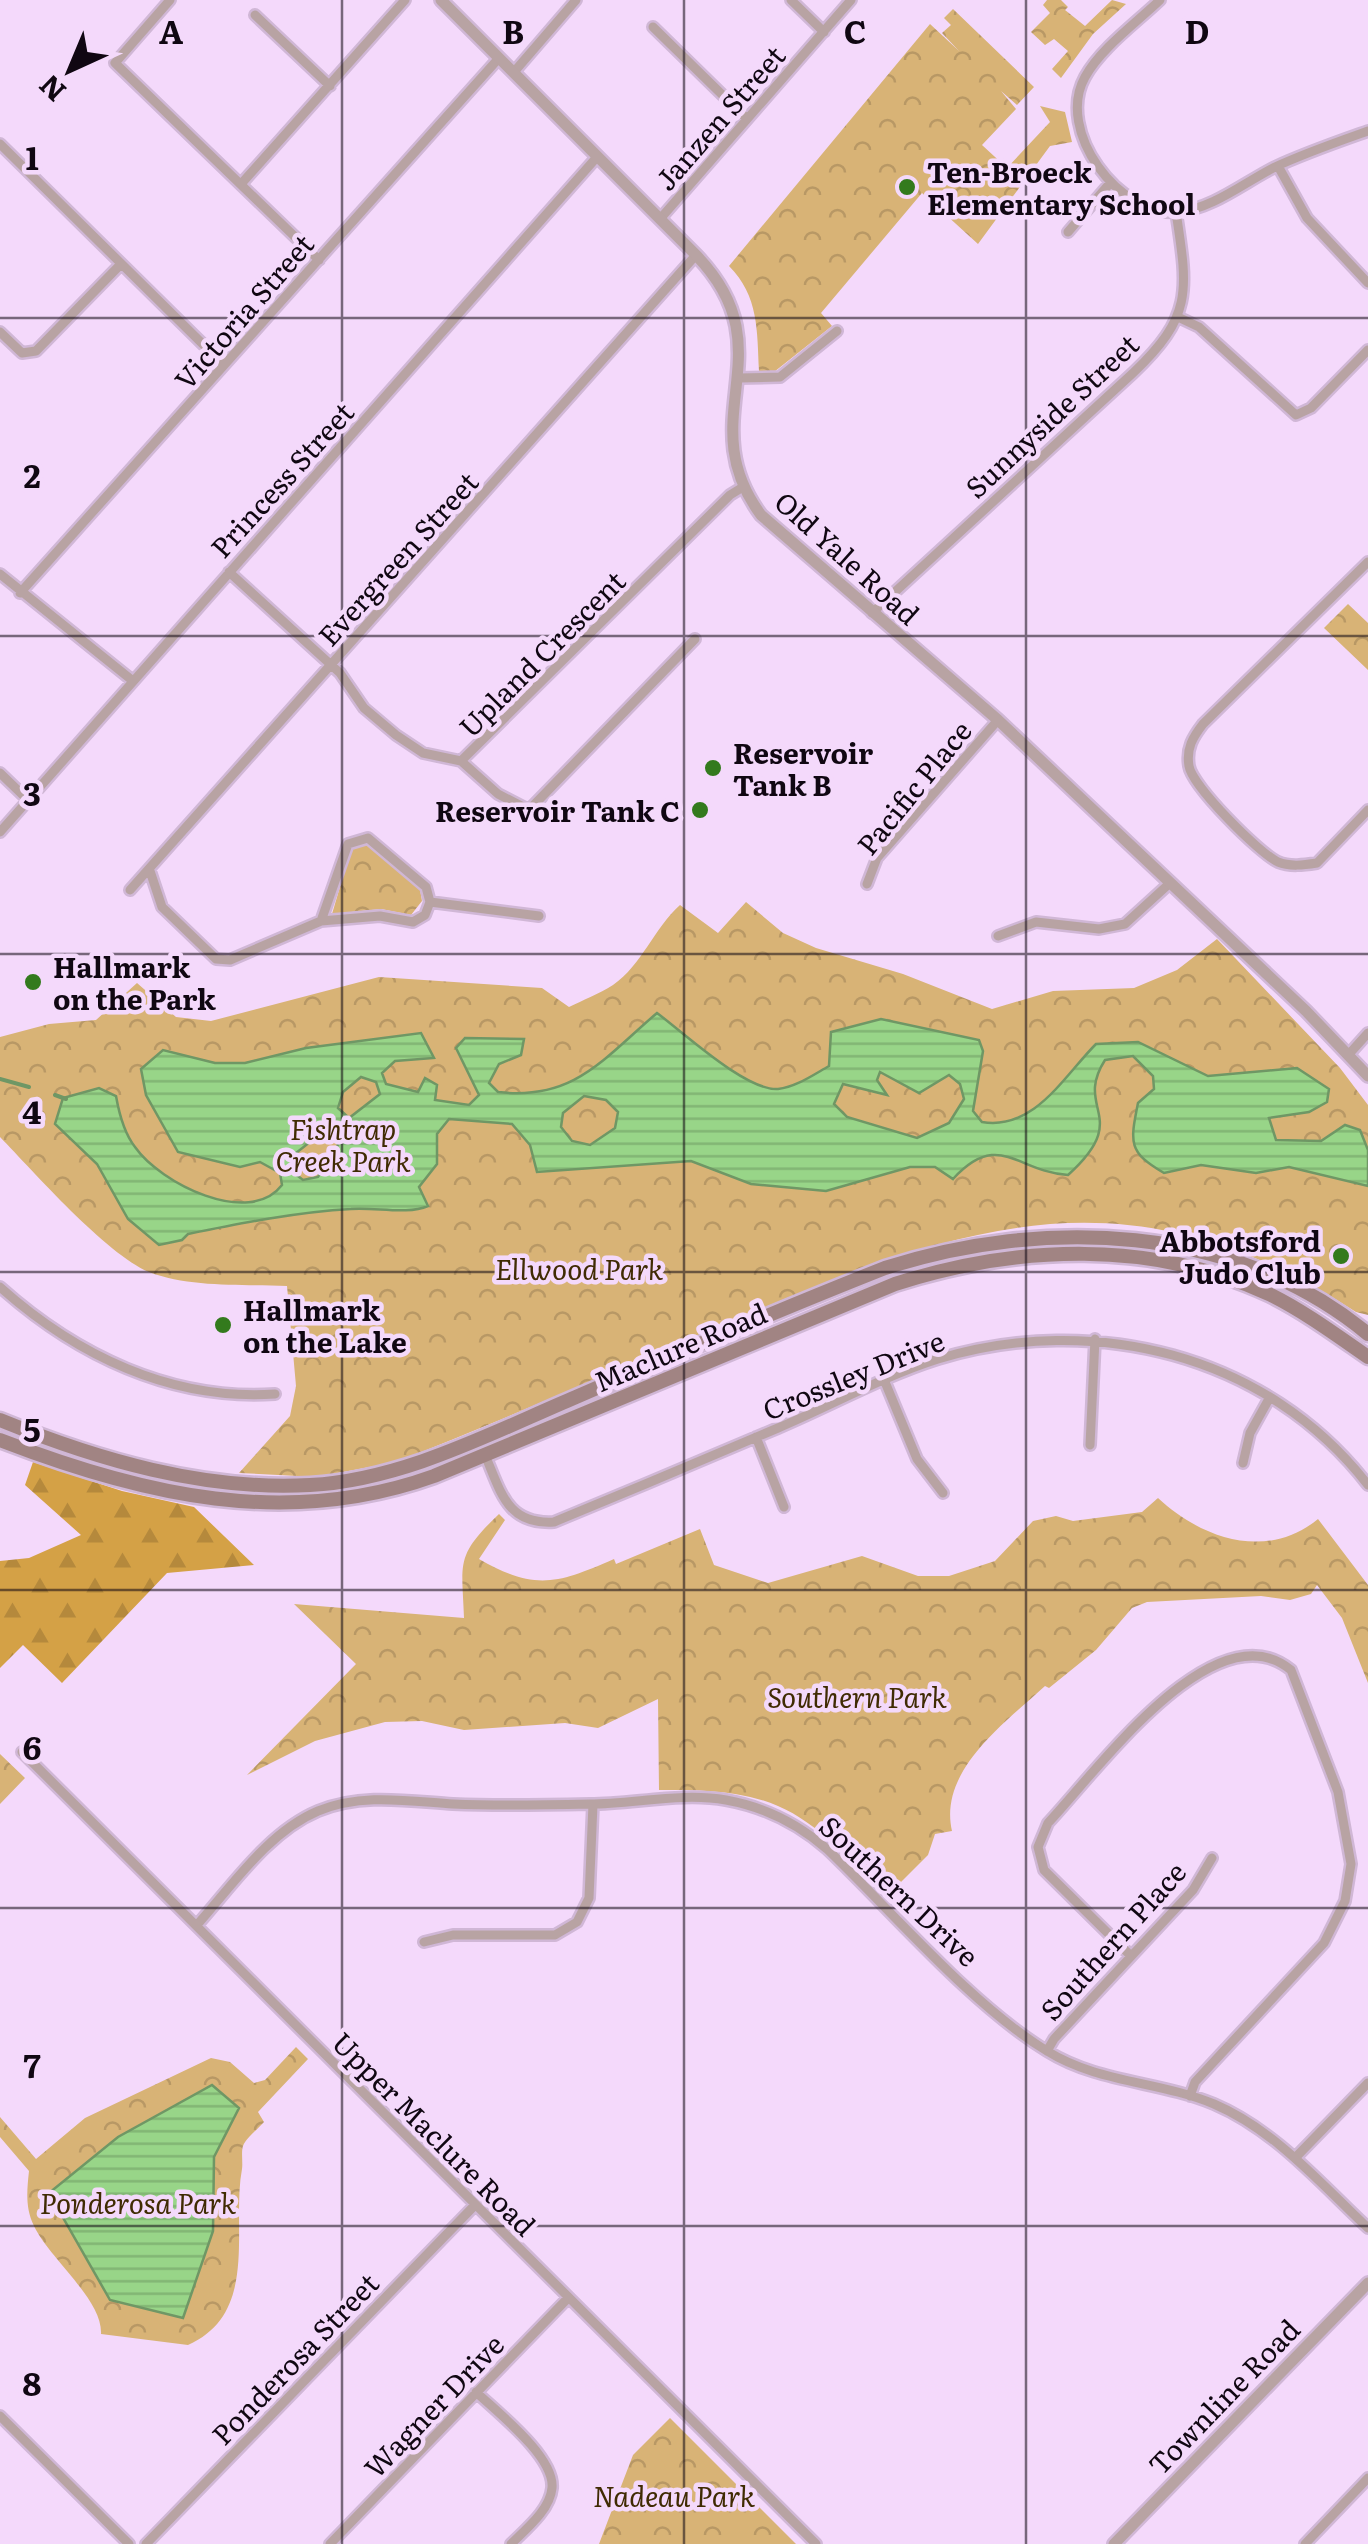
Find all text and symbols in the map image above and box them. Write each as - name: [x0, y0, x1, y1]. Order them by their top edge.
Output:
- text: A: [159, 6, 183, 54]
- text: B: [502, 6, 524, 54]
- text: C: [844, 6, 866, 54]
- text: D: [1185, 6, 1209, 54]
- north arrow: [20, 20, 120, 120]
- street label: Janzen Street: [644, 35, 794, 199]
- text: N: [28, 66, 74, 113]
- text: 1: [25, 132, 39, 180]
- place label: Ten-Broeck Elementary School: [927, 150, 1195, 224]
- marker: Ten-Broeck Elementary School: [896, 176, 918, 198]
- street label: Victoria Street: [163, 223, 323, 398]
- street label: Sunnyside Street: [955, 323, 1148, 507]
- street label: Princess Street: [200, 391, 363, 566]
- text: 2: [23, 450, 41, 498]
- street label: Evergreen Street: [307, 461, 487, 655]
- street label: Old Yale Road: [766, 480, 930, 634]
- street label: Upland Crescent: [448, 560, 634, 746]
- street label: Pacific Place: [846, 711, 980, 863]
- place label: Reservoir Tank B: [733, 731, 873, 805]
- marker: Reservoir Tank B: [702, 757, 724, 779]
- text: 3: [23, 768, 41, 816]
- place label: Reservoir Tank C: [435, 789, 680, 831]
- marker: Reservoir Tank C: [689, 799, 711, 821]
- place label: Hallmark on the Park: [53, 945, 216, 1019]
- marker: Hallmark on the Park: [22, 971, 44, 993]
- text: 4: [22, 1086, 42, 1134]
- park label: Fishtrap Creek Park: [275, 1107, 411, 1181]
- place label: Abbotsford Judo Club: [1159, 1219, 1321, 1293]
- marker: Abbotsford Judo Club: [1330, 1245, 1352, 1267]
- park label: Ellwood Park: [495, 1247, 664, 1289]
- place label: Hallmark on the Lake: [243, 1288, 407, 1362]
- street label: Maclure Road: [587, 1291, 773, 1401]
- marker: Hallmark on the Lake: [212, 1314, 234, 1336]
- street label: Crossley Drive: [756, 1319, 950, 1429]
- text: 5: [23, 1404, 41, 1452]
- park label: Southern Park: [767, 1675, 947, 1717]
- text: 6: [23, 1722, 41, 1770]
- street label: Southern Drive: [811, 1805, 989, 1975]
- street label: Southern Place: [1029, 1851, 1195, 2029]
- street label: Upper Maclure Road: [323, 2021, 547, 2245]
- text: 7: [23, 2040, 41, 2088]
- park label: Ponderosa Park: [40, 2181, 237, 2223]
- street label: Ponderosa Street: [201, 2262, 388, 2453]
- street label: Townline Road: [1138, 2309, 1308, 2483]
- street label: Wagner Drive: [353, 2324, 513, 2486]
- text: 8: [23, 2358, 42, 2406]
- park label: Nadeau Park: [593, 2474, 756, 2516]

